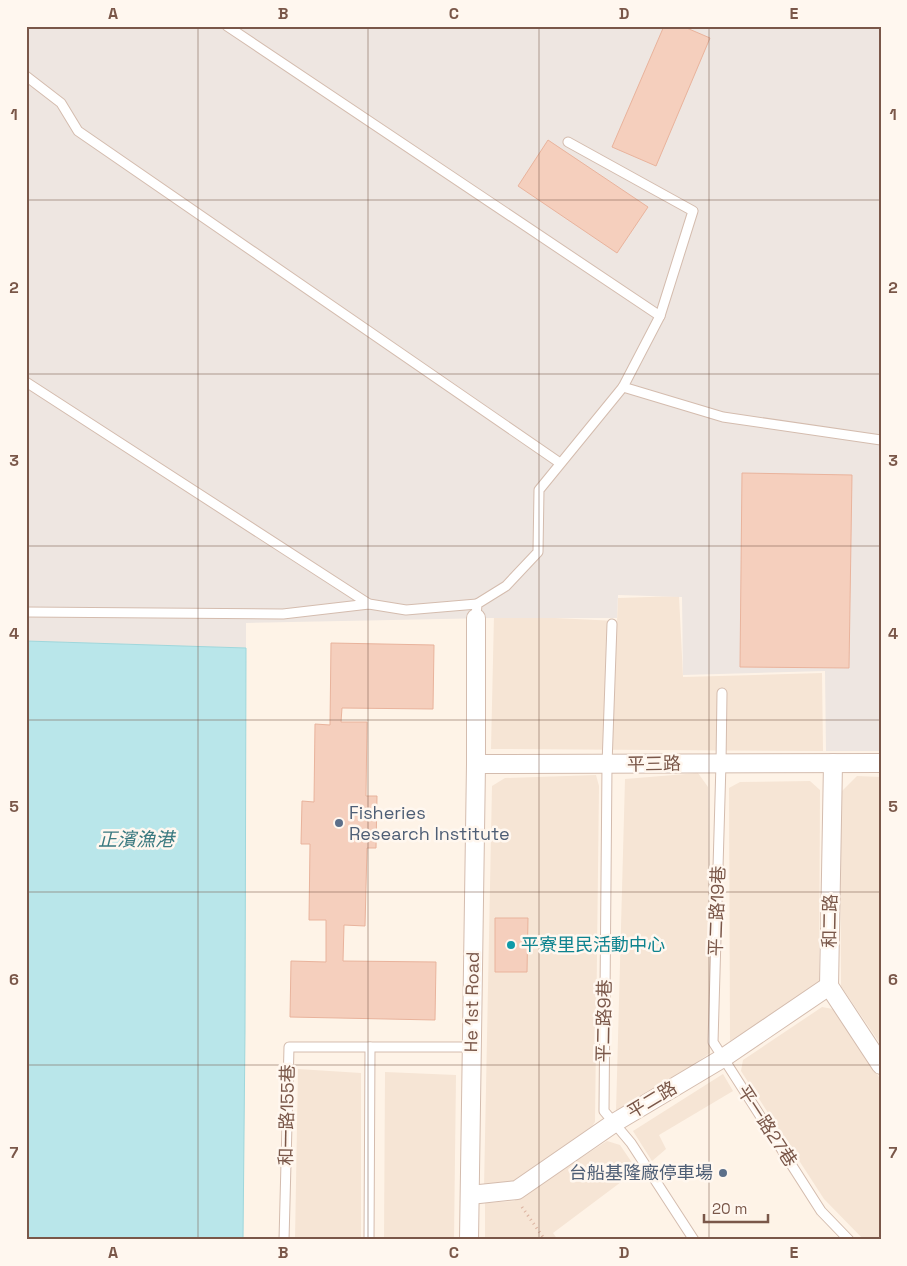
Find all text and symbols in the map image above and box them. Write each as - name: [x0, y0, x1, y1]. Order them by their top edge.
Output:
- text: A: [108, 3, 118, 24]
- text: B: [278, 3, 288, 24]
- text: C: [449, 3, 459, 24]
- text: D: [619, 3, 629, 24]
- text: E: [790, 3, 799, 24]
- text: 1: [10, 104, 18, 125]
- text: 1: [889, 104, 897, 125]
- text: 2: [9, 277, 19, 298]
- text: 2: [888, 277, 898, 298]
- text: 3: [9, 450, 19, 471]
- text: 3: [888, 450, 898, 471]
- text: 4: [9, 623, 19, 644]
- text: 4: [888, 623, 898, 644]
- street label: 平三路: [627, 752, 681, 775]
- text: 5: [9, 796, 19, 817]
- text: 5: [888, 796, 898, 817]
- place label: Fisheries Research Institute: [349, 801, 510, 845]
- marker: Fisheries Research Institute: [333, 817, 345, 829]
- water label: 正濱漁港: [98, 827, 177, 852]
- street label: 平二路19巷: [703, 865, 730, 957]
- street label: 和二路: [818, 894, 841, 948]
- place label: 平寮里民活動中心: [521, 933, 665, 956]
- marker: 平寮里民活動中心: [505, 939, 517, 951]
- street label: He 1st Road: [459, 951, 484, 1053]
- text: 6: [9, 969, 19, 990]
- text: 6: [888, 969, 898, 990]
- street label: 平二路9巷: [591, 979, 616, 1063]
- street label: 和一路155巷: [274, 1064, 299, 1166]
- street label: 平二路: [623, 1076, 681, 1123]
- street label: 平一路27巷: [732, 1081, 802, 1171]
- text: 7: [10, 1142, 19, 1163]
- text: 7: [889, 1142, 898, 1163]
- place label: 台船基隆廠停車場: [569, 1161, 713, 1184]
- marker: 台船基隆廠停車場: [717, 1167, 729, 1179]
- scale bar: [704, 1191, 768, 1223]
- text: 20 m: [712, 1199, 747, 1218]
- text: A: [108, 1242, 118, 1263]
- text: B: [278, 1242, 288, 1263]
- text: C: [449, 1242, 459, 1263]
- text: D: [619, 1242, 629, 1263]
- text: E: [790, 1242, 799, 1263]

